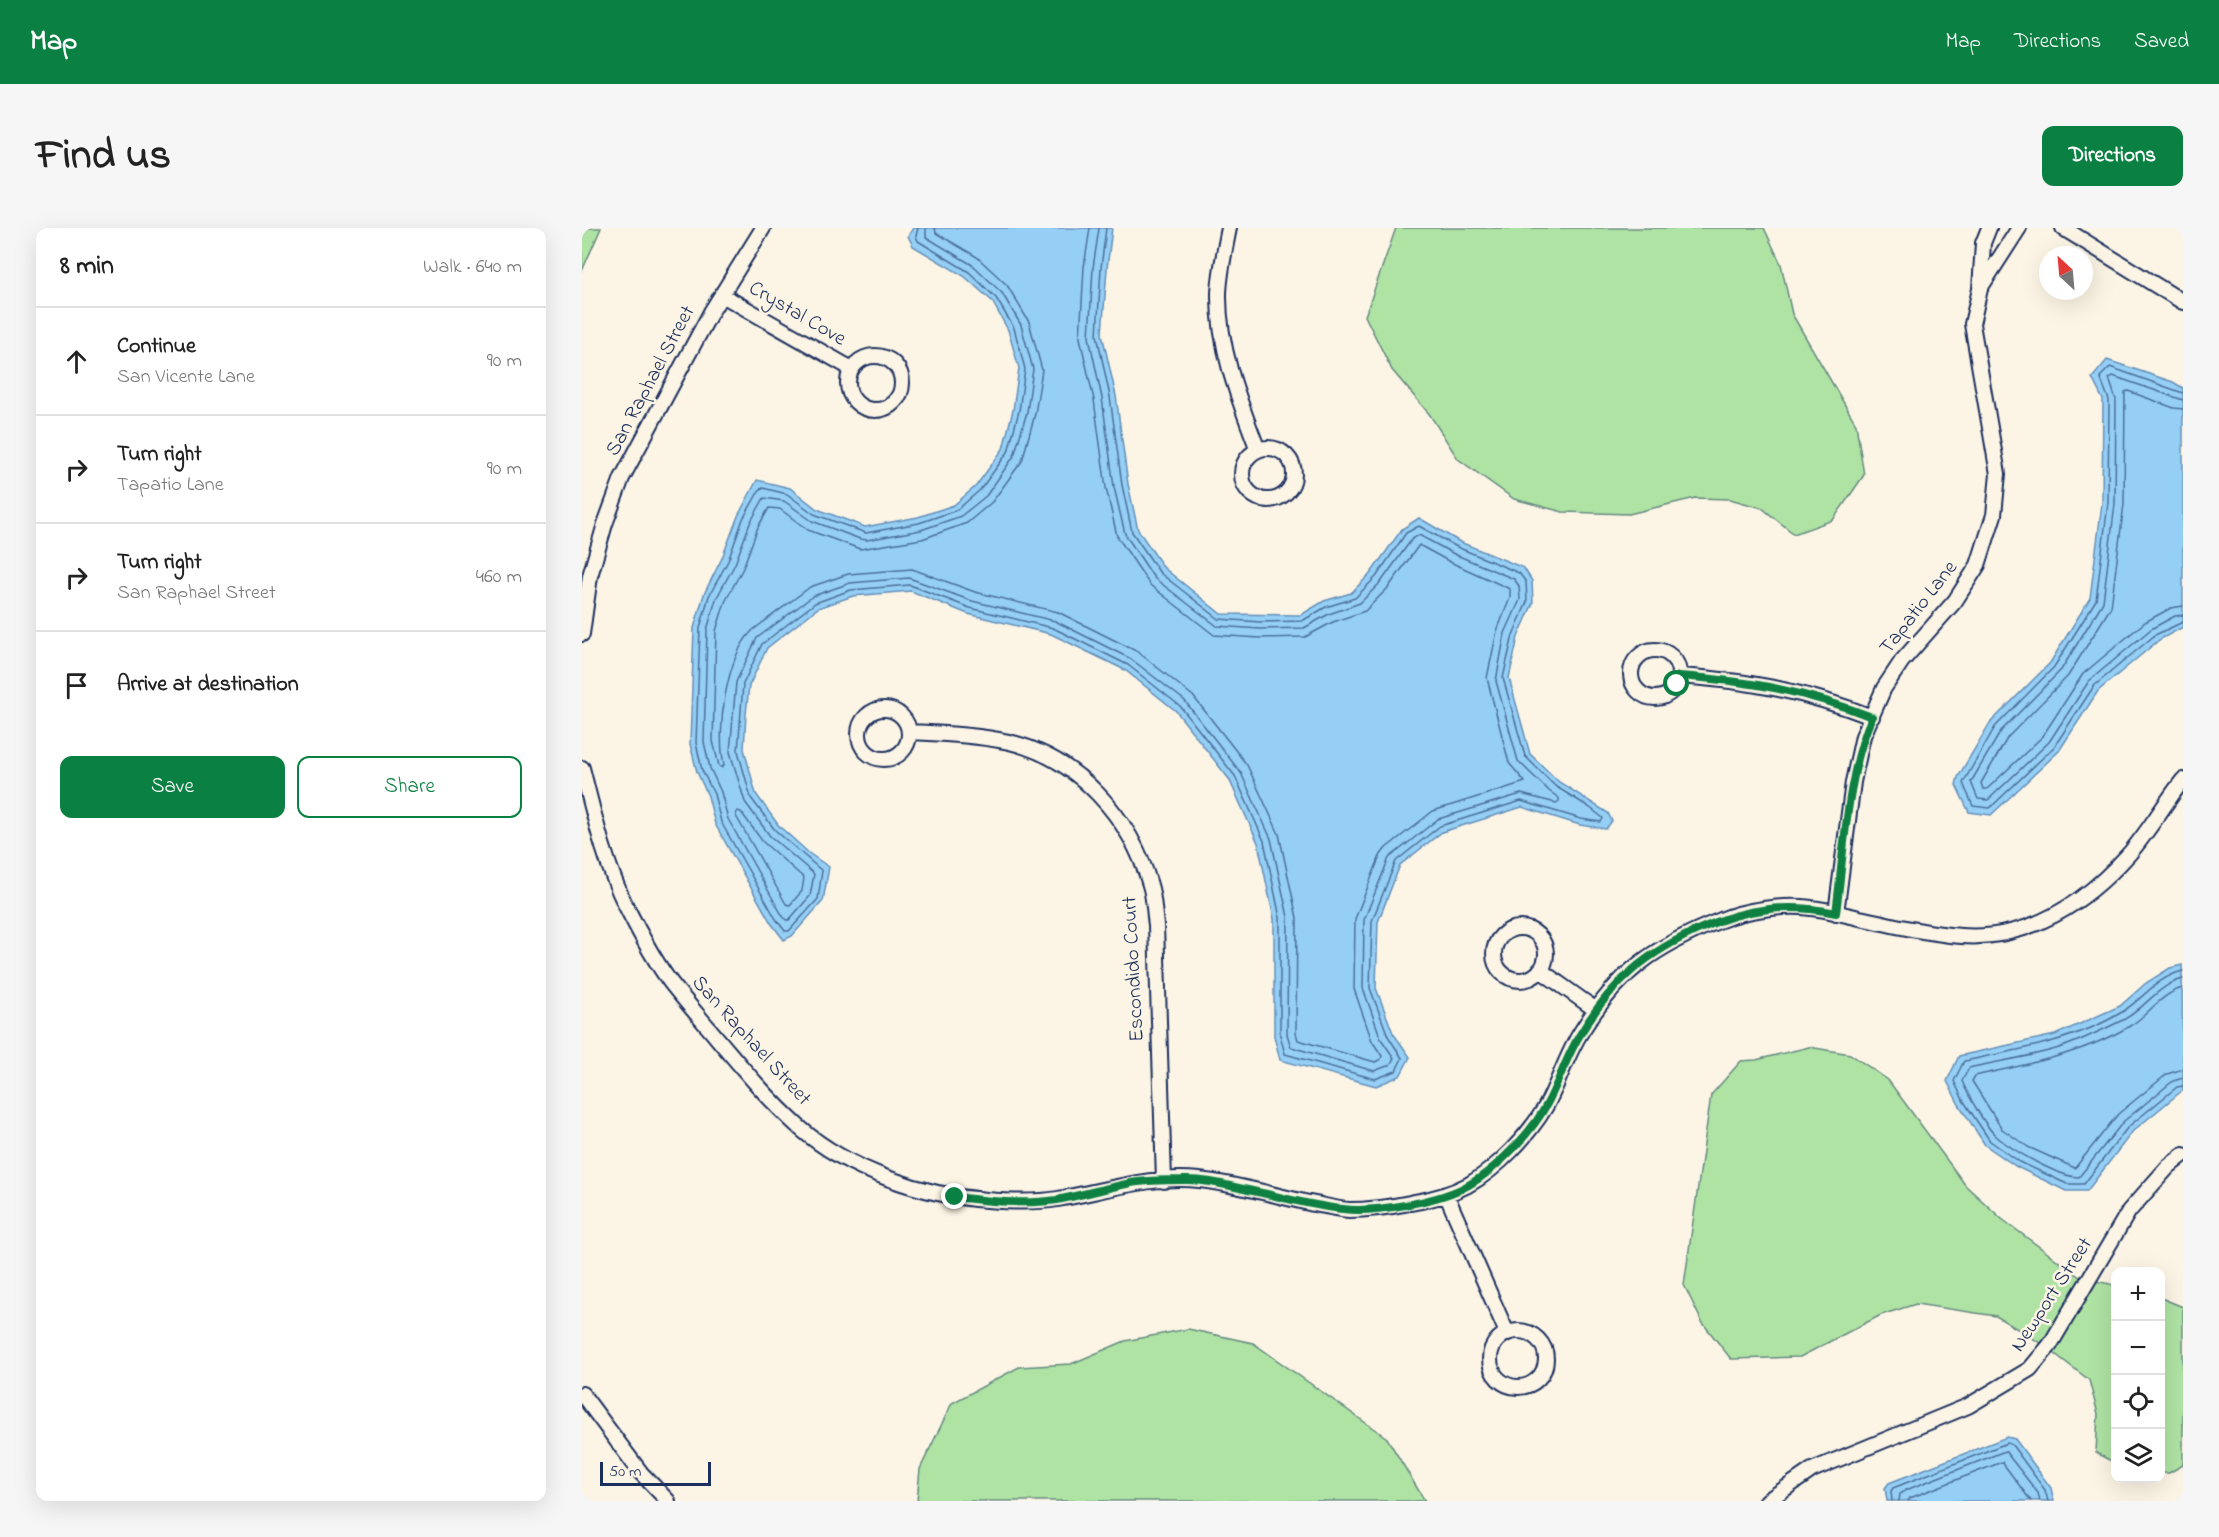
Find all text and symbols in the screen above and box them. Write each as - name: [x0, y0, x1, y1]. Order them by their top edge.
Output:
- text: Map: [30, 22, 77, 63]
- text: Map: [1945, 27, 1981, 57]
- text: Directions: [2014, 27, 2101, 57]
- text: Saved: [2134, 27, 2189, 57]
- text: Find us: [36, 126, 171, 187]
- button: Directions: [2042, 126, 2183, 186]
- north arrow: [2039, 246, 2093, 300]
- text: 8 min: [60, 248, 114, 286]
- text: Walk · 640 m: [423, 253, 522, 282]
- street label: Crystal Cove: [742, 274, 852, 356]
- street label: San Raphael Street: [599, 300, 703, 462]
- text: Continue: [117, 331, 196, 363]
- icon: ahead: [60, 345, 93, 378]
- text: 90 m: [487, 347, 522, 376]
- text: San Vicente Lane: [117, 363, 255, 392]
- text: Turn right: [117, 439, 202, 471]
- icon: right: [60, 453, 93, 486]
- text: 90 m: [487, 455, 522, 484]
- text: Tapatio Lane: [117, 471, 224, 500]
- text: Turn right: [117, 547, 202, 579]
- street label: Tapatio Lane: [1873, 554, 1966, 661]
- icon: right: [60, 561, 93, 594]
- text: 460 m: [476, 563, 522, 592]
- text: San Raphael Street: [117, 579, 276, 608]
- icon: arrive: [60, 669, 93, 702]
- text: Arrive at destination: [117, 669, 299, 701]
- route start: [1663, 670, 1689, 696]
- button: Save: [60, 756, 285, 818]
- button: Share: [297, 756, 522, 818]
- street label: Escondido Court: [1115, 896, 1153, 1042]
- street label: San Raphael Street: [684, 969, 818, 1113]
- route end: [941, 1183, 967, 1209]
- street label: Newport Street: [2004, 1232, 2100, 1358]
- map controls: [2111, 1267, 2165, 1483]
- button: +: [2111, 1267, 2165, 1321]
- button: −: [2111, 1321, 2165, 1375]
- button: locate: [2111, 1375, 2165, 1429]
- button: layers: [2111, 1429, 2165, 1483]
- scale bar: [600, 1459, 711, 1486]
- text: 50 m: [609, 1460, 641, 1484]

